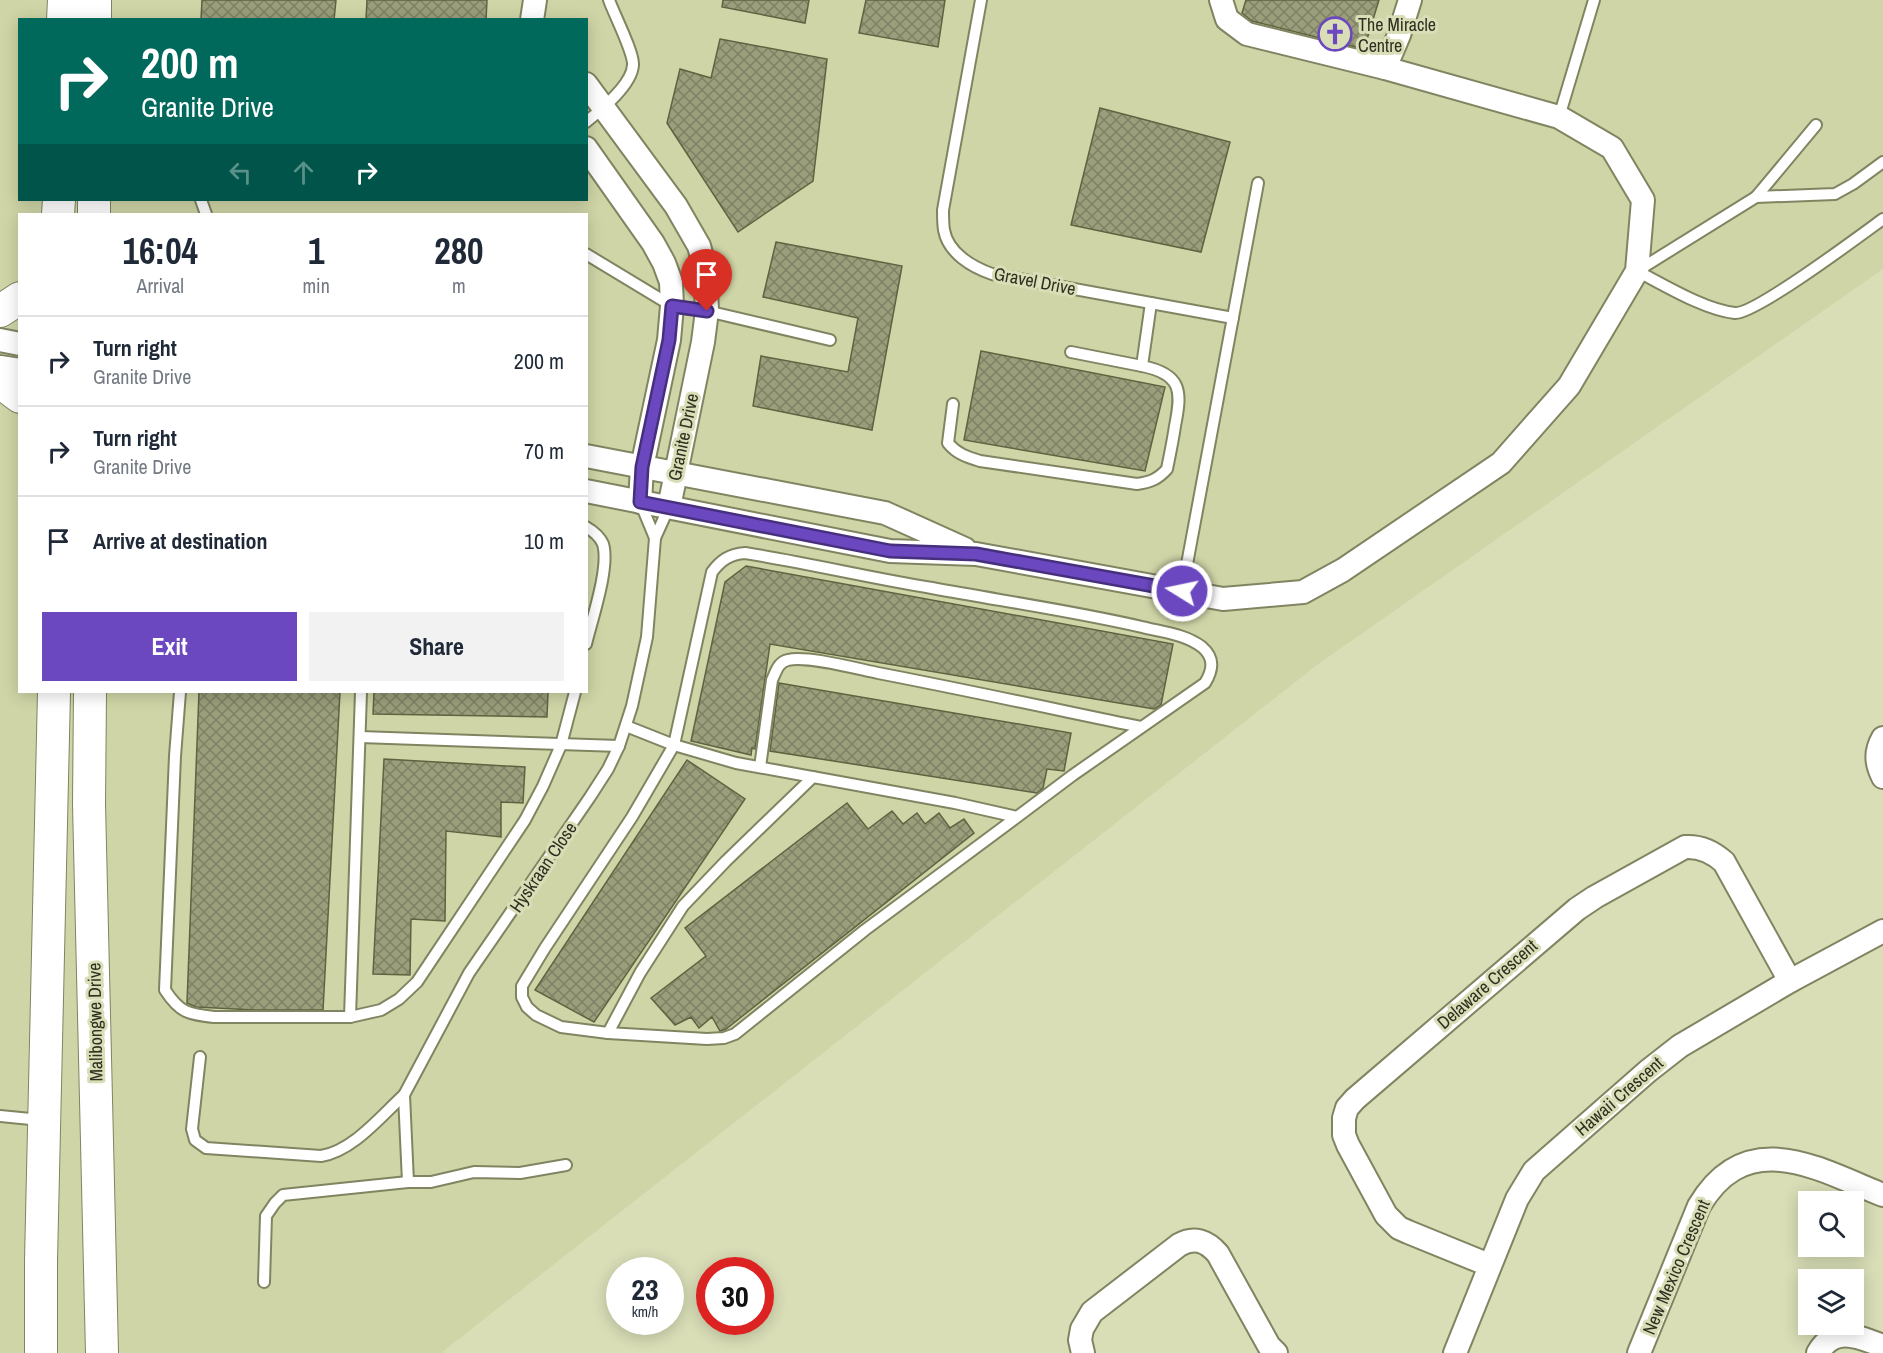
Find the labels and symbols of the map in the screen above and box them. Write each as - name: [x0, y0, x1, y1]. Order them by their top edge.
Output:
- place label: The Miracle Centre: [1358, 12, 1436, 58]
- church icon: The Miracle Centre: [1317, 16, 1353, 52]
- pin: [681, 249, 732, 311]
- street label: Gravel Drive: [992, 261, 1078, 301]
- street label: Granite Drive: [662, 391, 704, 483]
- position arrow: [1150, 559, 1214, 623]
- street label: Hyskraan Close: [504, 817, 582, 917]
- street label: Delaware Crescent: [1431, 933, 1543, 1035]
- street label: Malibongwe Drive: [81, 962, 109, 1082]
- street label: Hawaii Crescent: [1570, 1051, 1668, 1141]
- street label: New Mexico Crescent: [1636, 1196, 1716, 1338]
- speed limit sign: 30: [696, 1257, 774, 1335]

